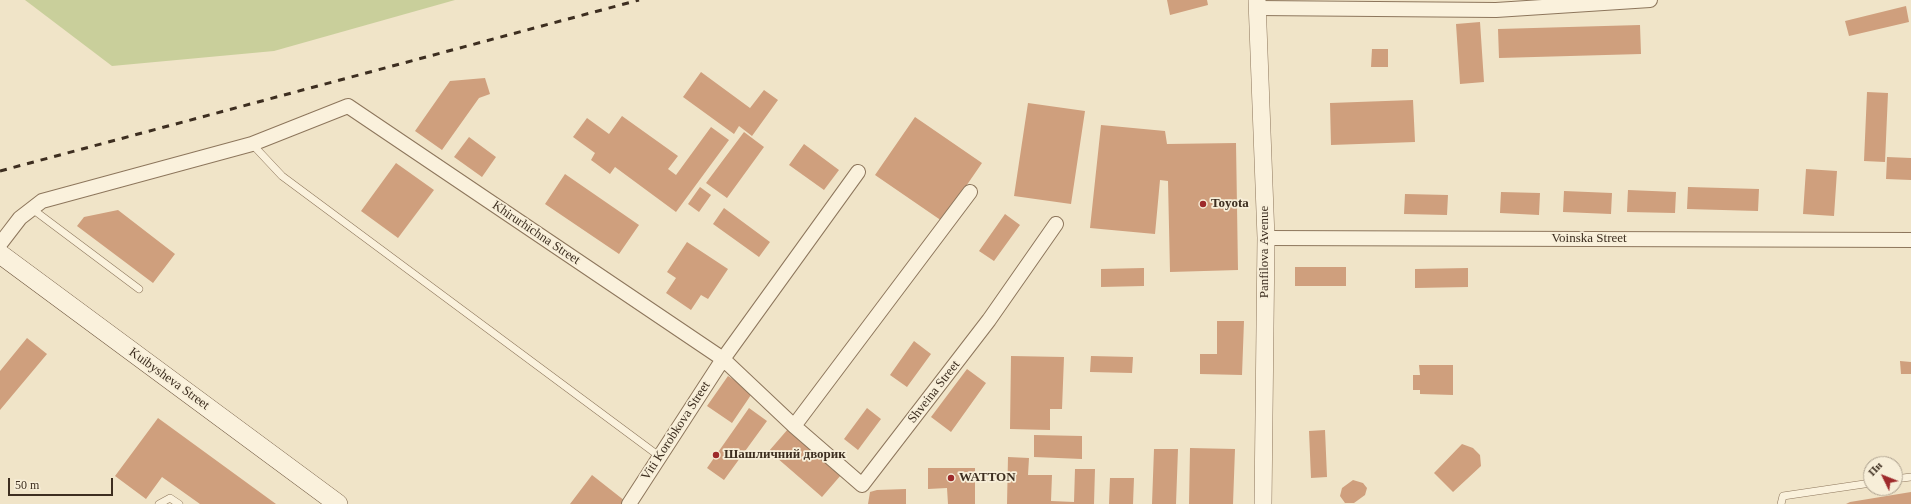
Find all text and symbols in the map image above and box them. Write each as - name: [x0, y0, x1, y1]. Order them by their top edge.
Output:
- place label: Toyota: [1211, 196, 1249, 212]
- street label: Khirurhichna Street: [489, 198, 583, 268]
- marker: Toyota: [1198, 199, 1208, 209]
- street label: Panfilova Avenue: [1257, 206, 1273, 298]
- street label: Voinska Street: [1551, 231, 1627, 247]
- street label: Kuibysheva Street: [126, 345, 212, 413]
- street label: Shveina Street: [905, 357, 963, 427]
- street label: Viti Korobkova Street: [638, 379, 714, 483]
- place label: Шашличний дворик: [724, 447, 846, 463]
- marker: Шашличний дворик: [711, 450, 721, 460]
- north arrow: [1863, 456, 1903, 496]
- text: Пн: [1865, 459, 1884, 478]
- scale bar: [10, 470, 115, 496]
- place label: WATTON: [959, 470, 1016, 486]
- marker: WATTON: [946, 473, 956, 483]
- text: 50 m: [15, 478, 39, 492]

